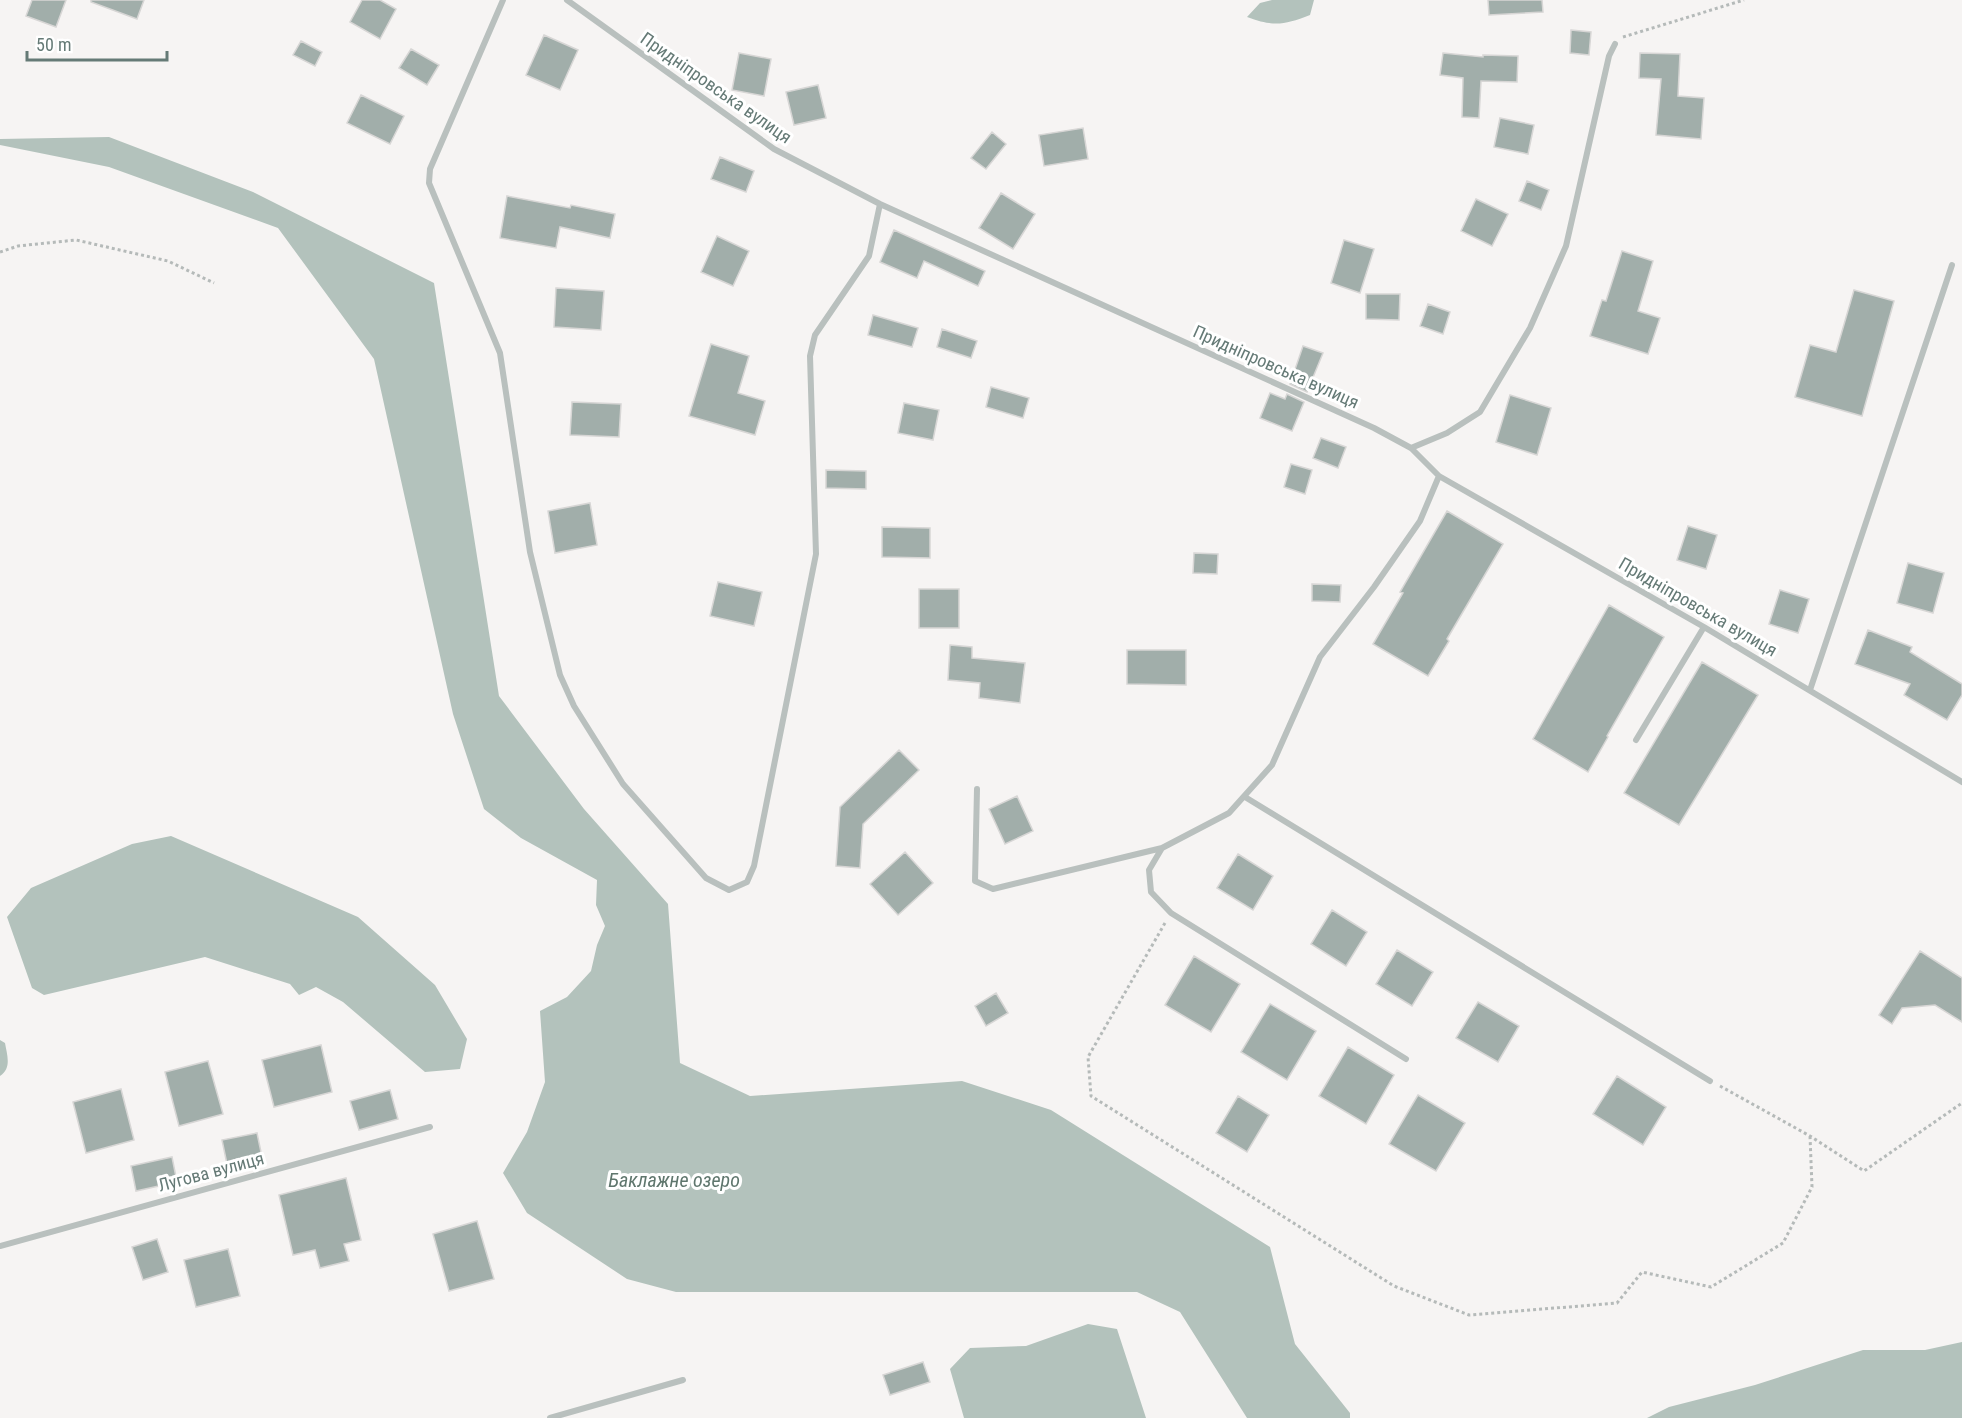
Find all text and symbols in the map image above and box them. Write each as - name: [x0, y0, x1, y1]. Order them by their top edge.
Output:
- scale bar: [27, 24, 166, 62]
- street label: Придніпровська вулиця: [637, 28, 796, 148]
- text: 50 m: [36, 34, 71, 55]
- street label: Придніпровська вулиця: [1190, 320, 1362, 413]
- street label: Придніпровська вулиця: [1615, 553, 1781, 660]
- street label: Лугова вулиця: [156, 1147, 266, 1196]
- water label: Баклажне озеро: [608, 1168, 740, 1192]

